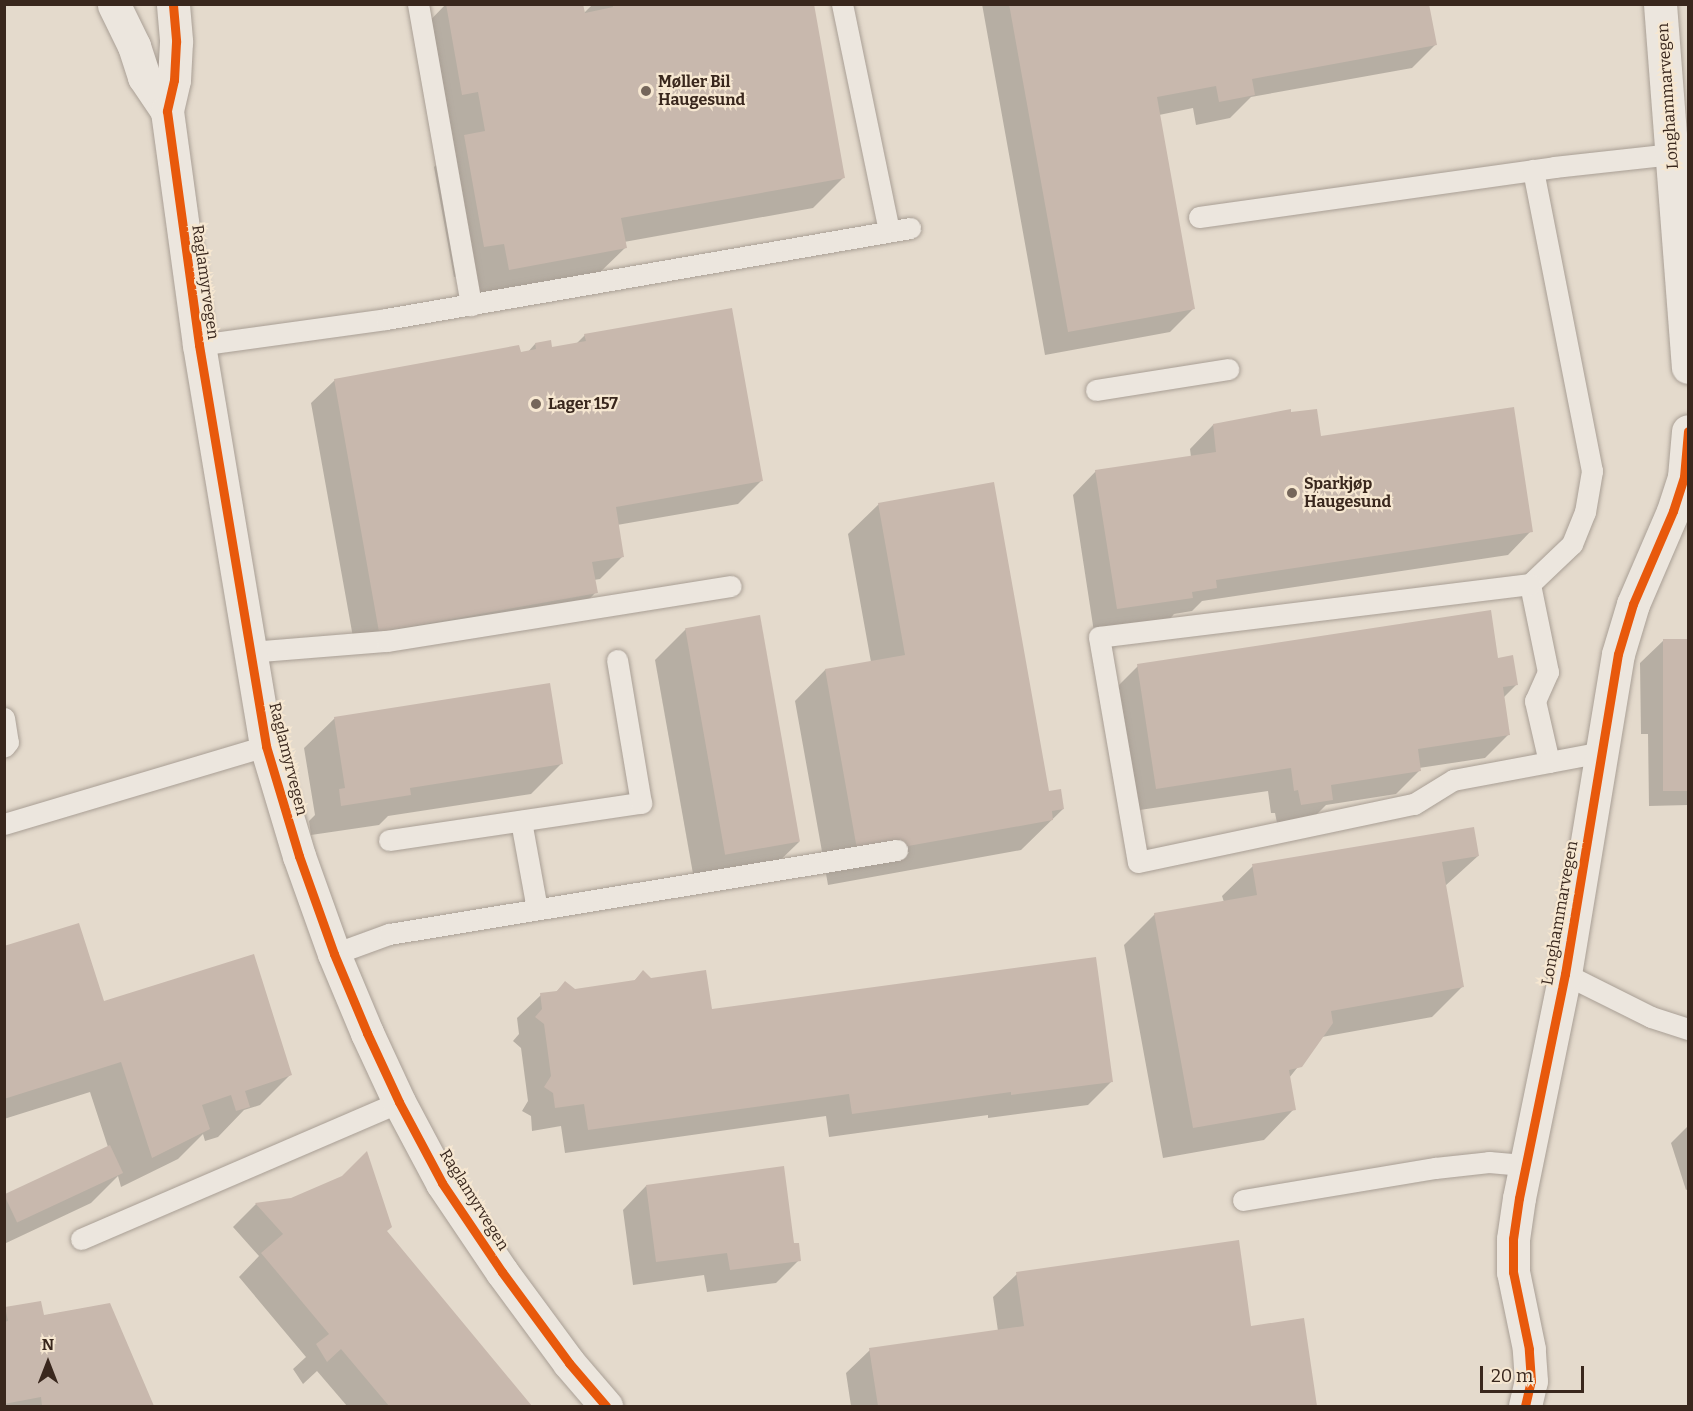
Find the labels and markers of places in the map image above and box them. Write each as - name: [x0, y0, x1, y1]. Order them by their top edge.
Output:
- place label: Møller Bil Haugesund: [658, 72, 745, 110]
- marker: Møller Bil Haugesund: [639, 84, 653, 98]
- place label: Lager 157: [548, 394, 618, 414]
- marker: Lager 157: [529, 397, 543, 411]
- place label: Sparkjøp Haugesund: [1304, 474, 1391, 512]
- marker: Sparkjøp Haugesund: [1285, 486, 1299, 500]

